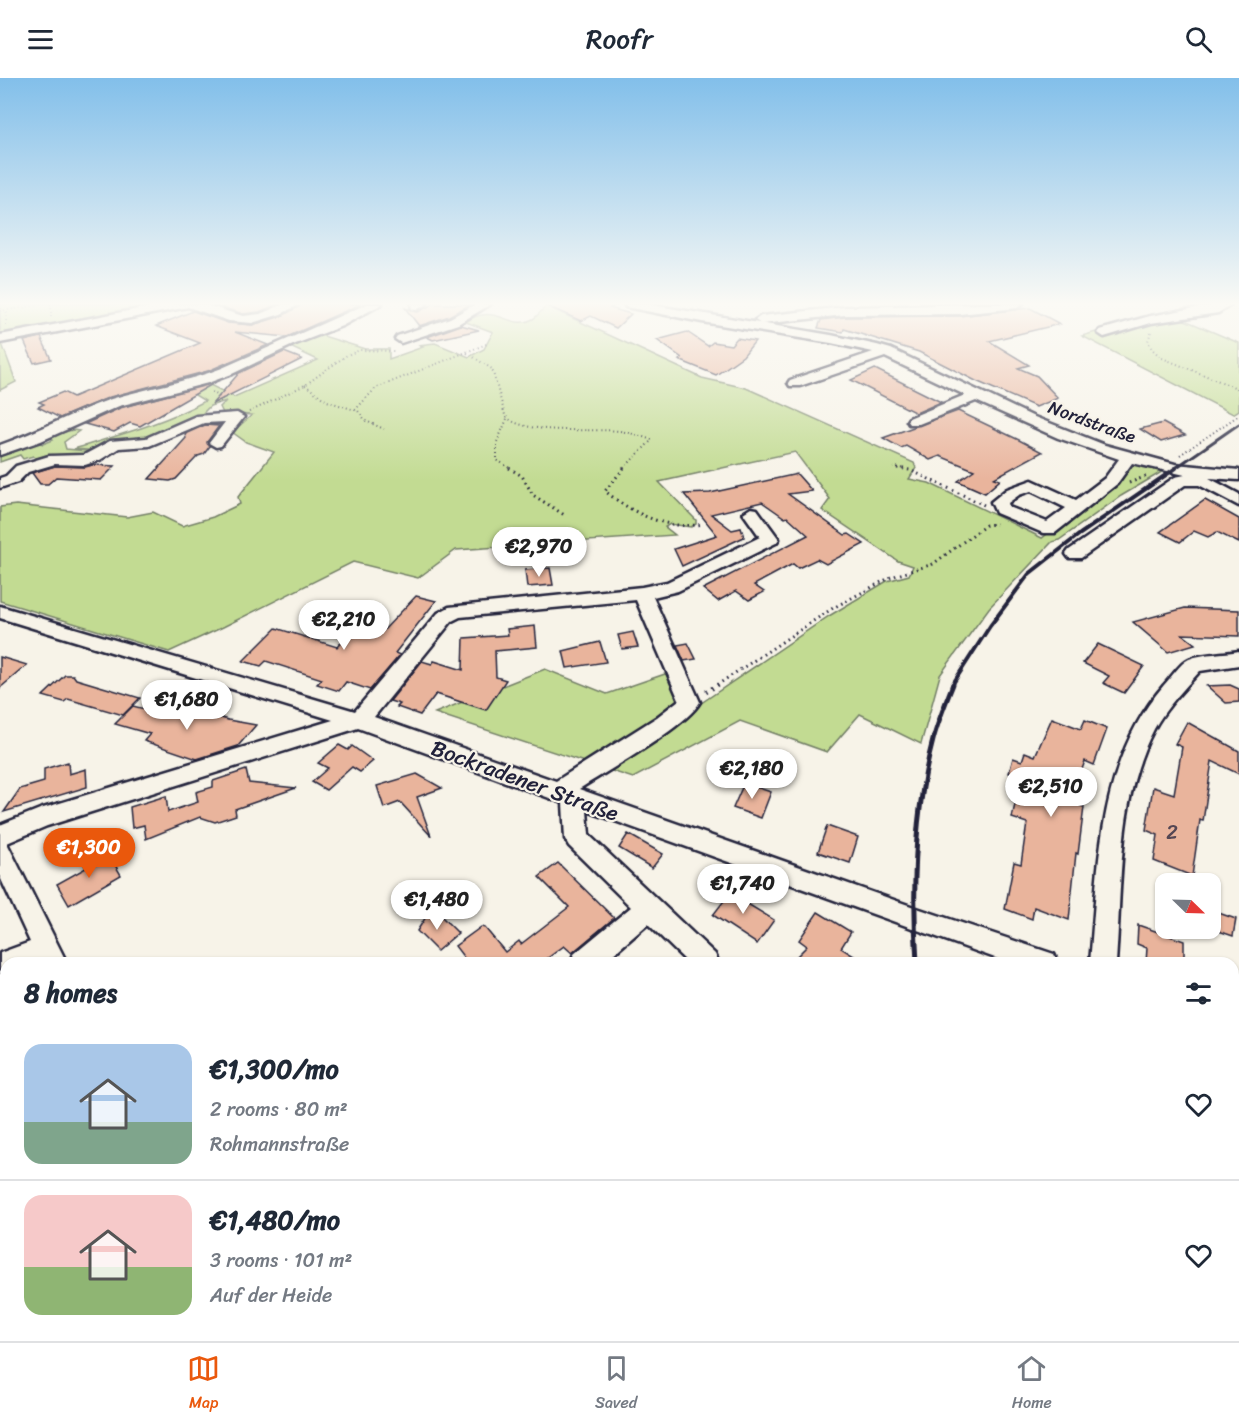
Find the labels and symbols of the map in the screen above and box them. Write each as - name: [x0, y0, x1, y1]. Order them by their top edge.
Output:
- street label: Nordstraße: [1044, 391, 1141, 453]
- pin: €2,970: [490, 527, 588, 578]
- pin: €2,210: [295, 600, 393, 651]
- pin: €1,680: [138, 680, 236, 731]
- street label: Bockradener Straße: [426, 728, 625, 833]
- pin: €2,180: [703, 749, 801, 800]
- pin: €2,510: [1002, 767, 1100, 818]
- house number: 2: [1166, 815, 1178, 850]
- pin: €1,300: [40, 828, 138, 879]
- pin: €1,740: [694, 864, 792, 915]
- north arrow: [1155, 873, 1221, 939]
- pin: €1,480: [388, 880, 486, 931]

